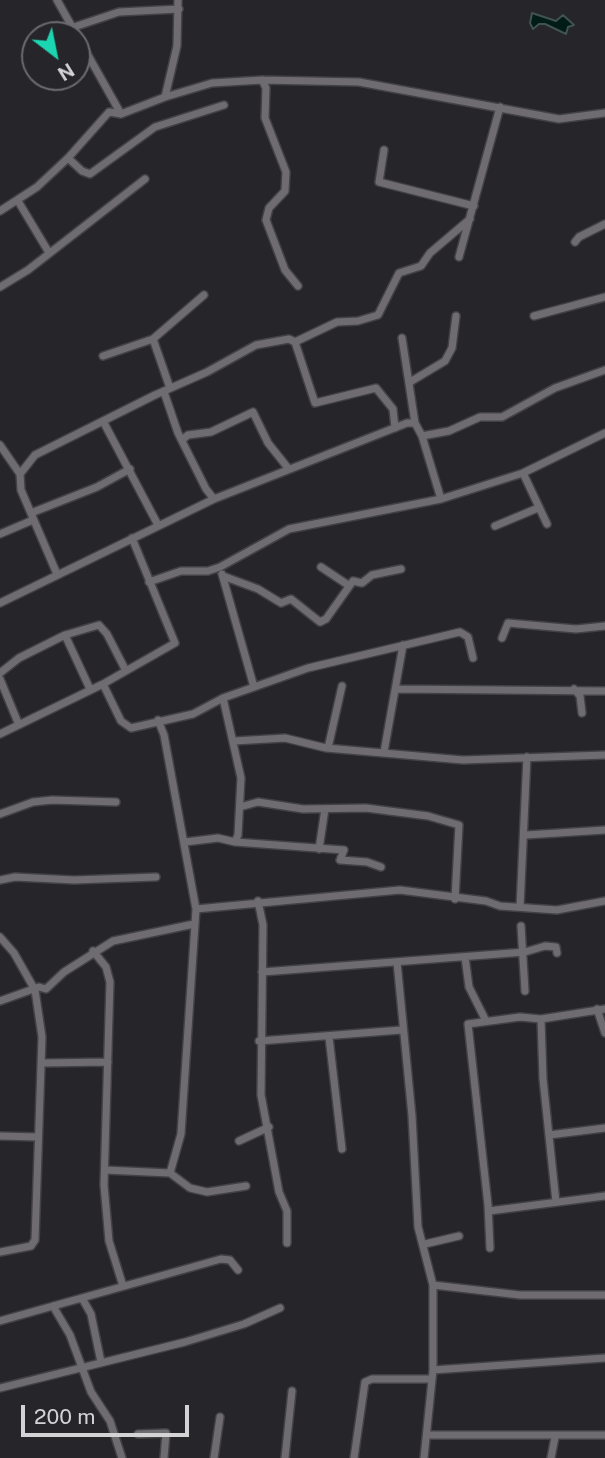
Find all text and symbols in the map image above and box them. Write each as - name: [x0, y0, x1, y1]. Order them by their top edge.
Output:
- north arrow: [21, 21, 91, 91]
- text: N: [54, 59, 78, 85]
- scale bar: [24, 1392, 192, 1436]
- text: 200 m: [34, 1404, 95, 1429]

